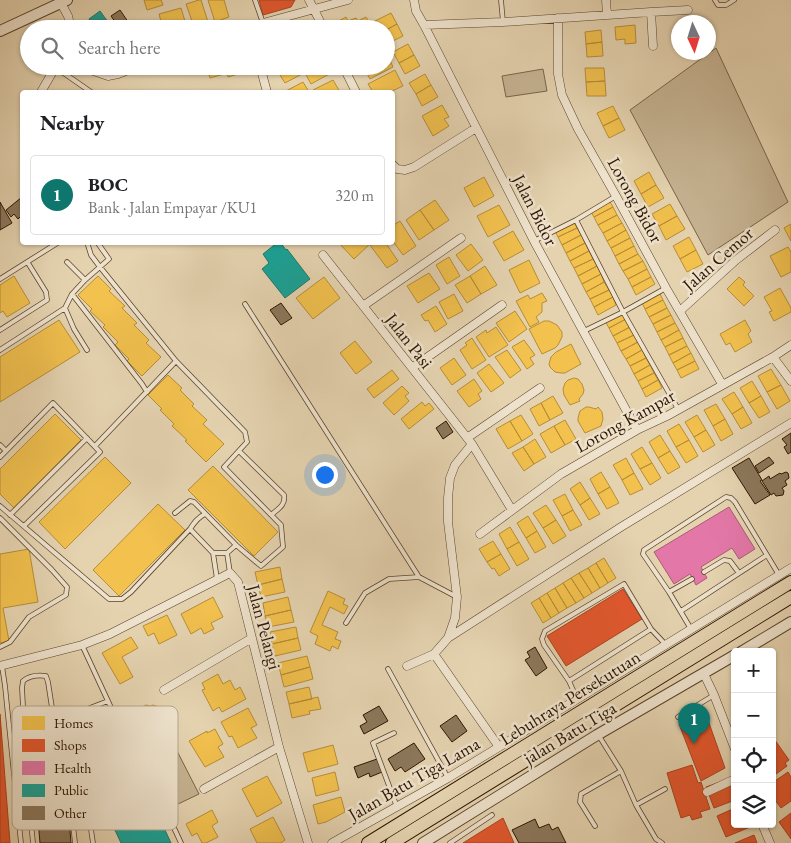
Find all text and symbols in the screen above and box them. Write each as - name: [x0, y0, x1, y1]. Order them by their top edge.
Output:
- north arrow: [671, 15, 716, 60]
- search box: [20, 20, 395, 75]
- icon: search: [38, 34, 66, 62]
- text: Search here: [78, 35, 160, 60]
- text: Nearby: [40, 109, 104, 136]
- street label: Lorong Bidor: [603, 153, 668, 247]
- street label: Jalan Bidor: [507, 169, 563, 249]
- text: BOC: [88, 172, 128, 197]
- text: 1: [53, 185, 61, 206]
- text: 320 m: [335, 185, 374, 206]
- text: Bank · Jalan Empayar /KU1: [88, 197, 257, 218]
- street label: Jalan Cemor: [676, 222, 758, 297]
- street label: Jalan Pasi: [379, 307, 439, 374]
- street label: Lorong Kampar: [571, 384, 679, 458]
- your location: [312, 462, 338, 488]
- street label: Jalan Pelangi: [242, 580, 287, 673]
- street label: Lebuhraya Persekutuan: [495, 645, 645, 750]
- map controls: [731, 648, 776, 828]
- button: +: [731, 648, 776, 693]
- button: −: [731, 693, 776, 738]
- street label: jalan Batu Tiga: [518, 696, 621, 770]
- pin: 1: [678, 703, 710, 744]
- legend: [12, 706, 178, 830]
- text: Homes: [54, 714, 94, 732]
- street label: Jalan Batu Tiga Lama: [342, 731, 484, 827]
- text: Shops: [54, 736, 87, 754]
- button: locate: [731, 738, 776, 783]
- text: Health: [54, 759, 91, 777]
- text: Public: [54, 781, 89, 799]
- button: layers: [731, 783, 776, 828]
- text: Other: [54, 804, 87, 822]

